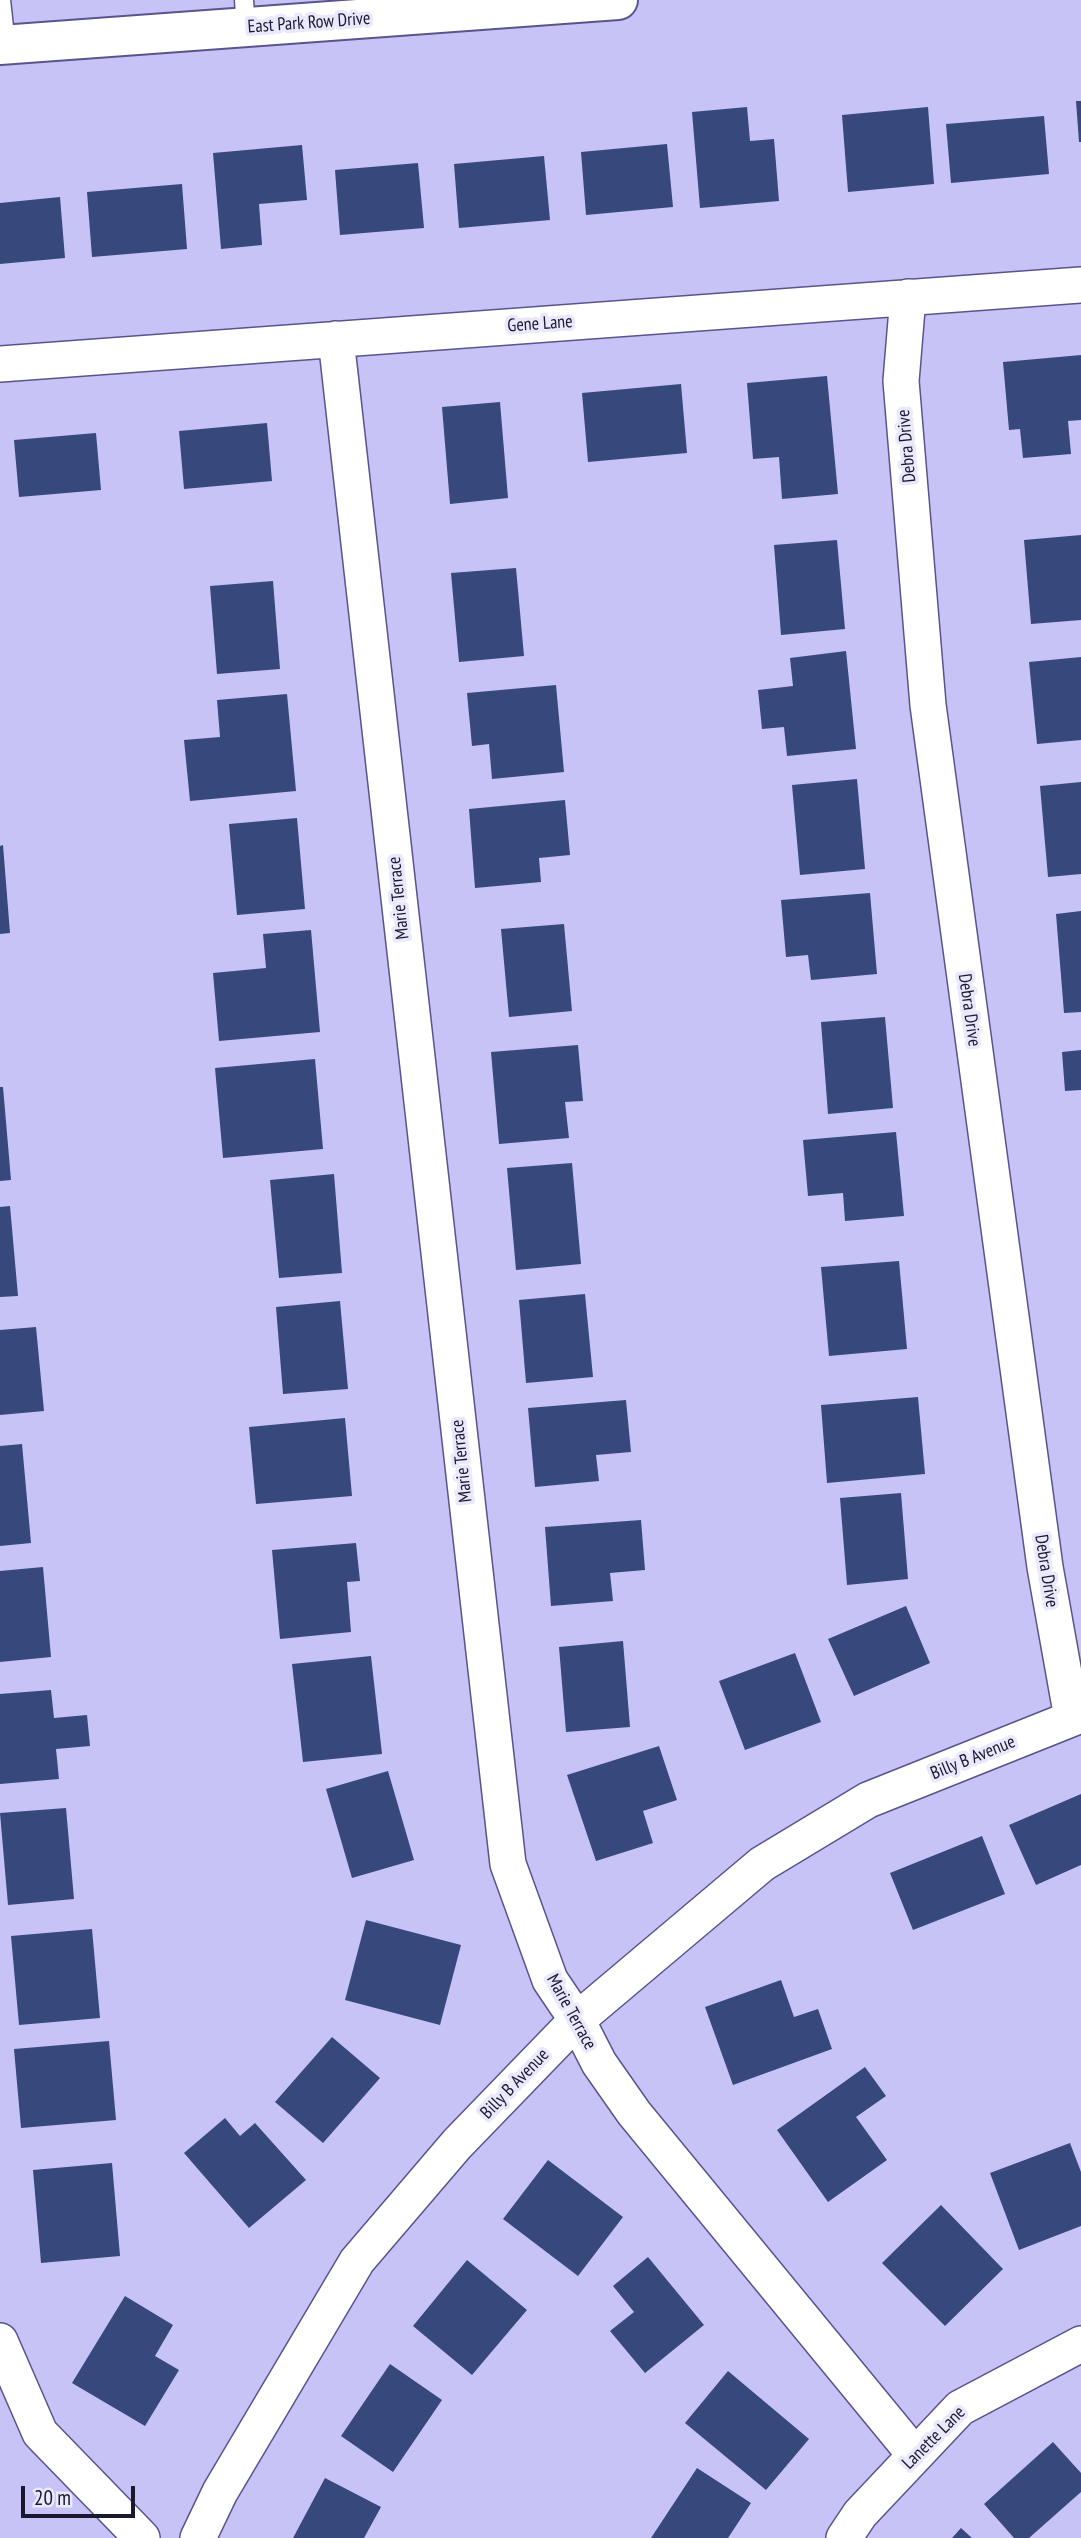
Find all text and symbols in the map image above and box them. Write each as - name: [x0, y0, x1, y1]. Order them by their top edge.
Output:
- street label: East Park Row Drive: [247, 8, 371, 38]
- street label: Gene Lane: [507, 311, 573, 337]
- street label: Debra Drive: [893, 409, 921, 483]
- street label: Marie Terrace: [384, 856, 414, 940]
- street label: Debra Drive: [953, 972, 985, 1048]
- street label: Marie Terrace: [447, 1419, 477, 1503]
- street label: Debra Drive: [1030, 1533, 1062, 1609]
- street label: Billy B Avenue: [928, 1731, 1018, 1785]
- street label: Marie Terrace: [541, 1970, 601, 2054]
- street label: Billy B Avenue: [476, 2044, 554, 2124]
- street label: Lanette Lane: [898, 2402, 970, 2474]
- scale bar: [24, 2472, 138, 2516]
- text: 20 m: [34, 2484, 71, 2511]

